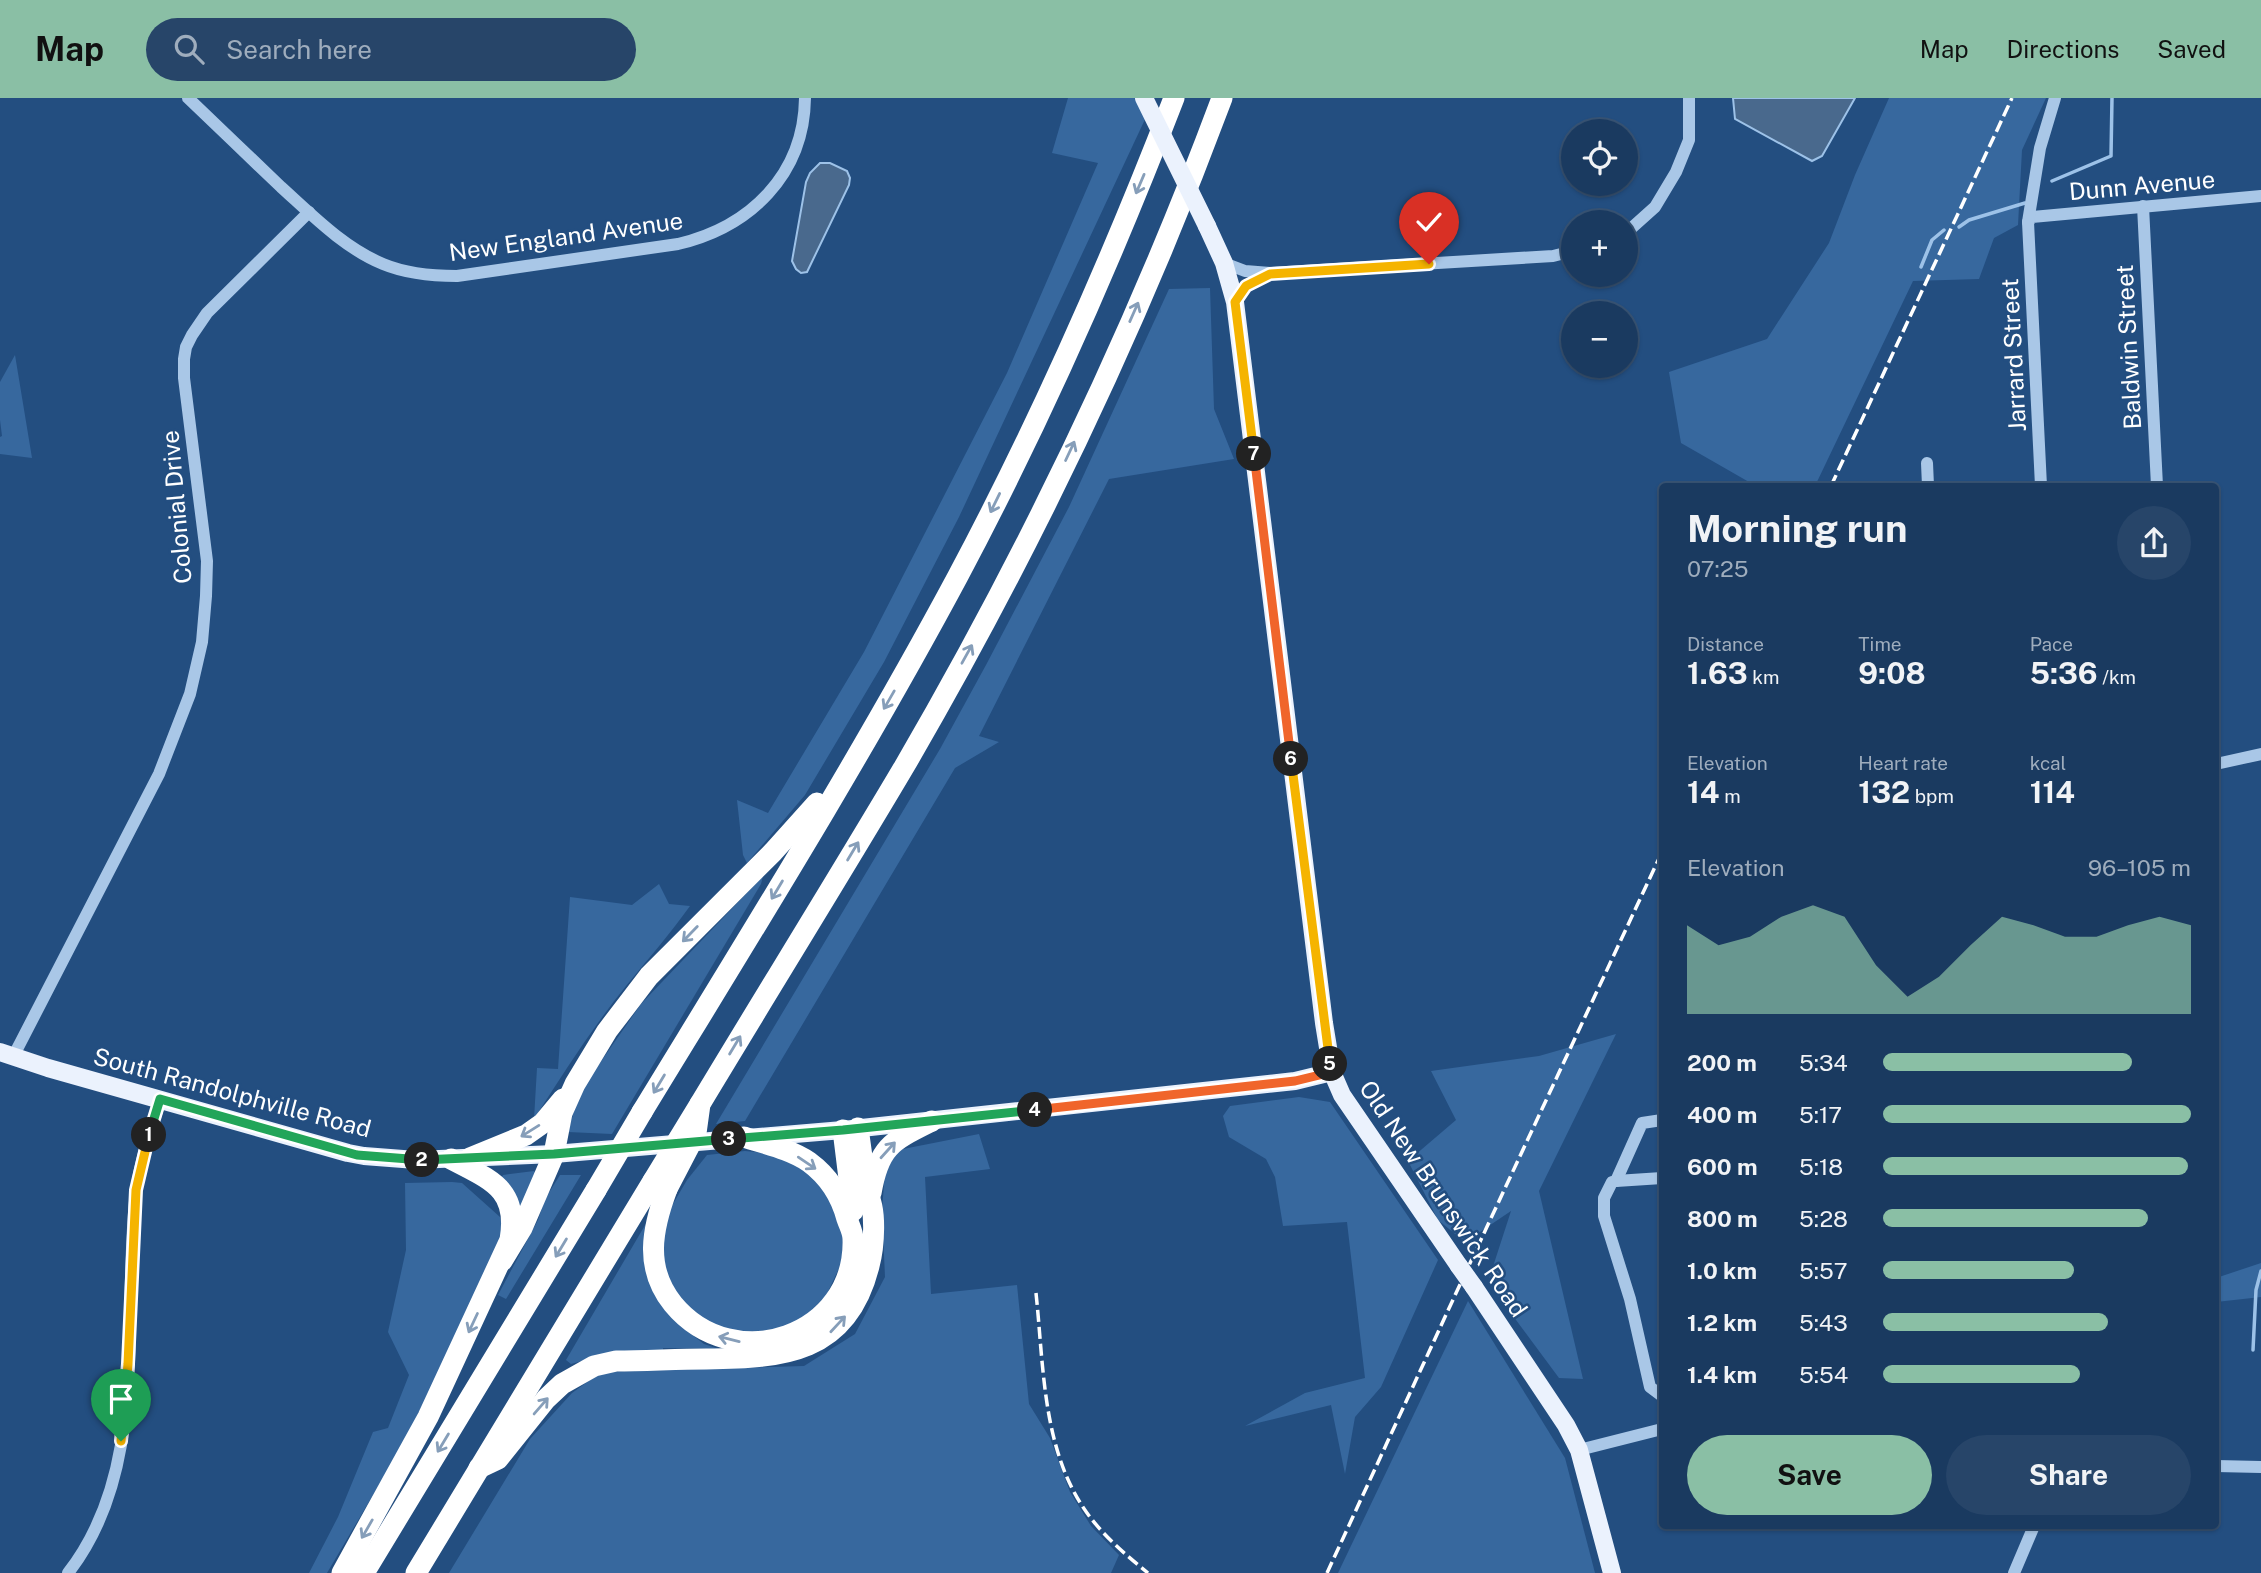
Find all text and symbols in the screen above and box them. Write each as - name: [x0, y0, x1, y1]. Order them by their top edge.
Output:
- search box: [146, 18, 636, 81]
- text: Map: [35, 30, 104, 68]
- icon: search: [170, 30, 208, 68]
- text: Search here: [226, 34, 372, 65]
- text: Map: [1920, 35, 1969, 63]
- text: Directions: [2007, 35, 2119, 63]
- text: Saved: [2157, 35, 2226, 63]
- map controls: [1561, 119, 1638, 378]
- button: locate: [1561, 119, 1638, 196]
- street label: Dunn Avenue: [2068, 165, 2216, 205]
- one-way arrow: [1132, 173, 1145, 194]
- pin: [1399, 192, 1459, 264]
- icon: check: [1410, 203, 1448, 241]
- street label: New England Avenue: [447, 206, 685, 266]
- button: +: [1561, 210, 1638, 287]
- street label: Baldwin Street: [2110, 264, 2146, 430]
- street label: Jarrard Street: [1995, 278, 2031, 433]
- button: −: [1561, 301, 1638, 378]
- one-way arrow: [1128, 302, 1141, 323]
- street label: Colonial Drive: [155, 429, 197, 585]
- pin: 7: [1236, 436, 1272, 472]
- one-way arrow: [1064, 441, 1078, 462]
- text: 7: [1248, 442, 1259, 464]
- one-way arrow: [988, 492, 1001, 513]
- text: Morning run: [1687, 506, 1908, 551]
- button: share: [2117, 506, 2191, 580]
- text: 07:25: [1687, 555, 1749, 582]
- text: Distance: [1687, 633, 1764, 655]
- text: Time: [1858, 633, 1902, 655]
- text: Pace: [2030, 633, 2073, 655]
- one-way arrow: [960, 644, 974, 664]
- text: 1.63: [1687, 655, 1748, 691]
- text: 9:08: [1858, 655, 1926, 691]
- text: 5:36: [2030, 655, 2098, 691]
- text: km: [1748, 666, 1779, 688]
- text: /km: [2098, 666, 2136, 688]
- one-way arrow: [882, 689, 895, 710]
- pin: 6: [1274, 742, 1308, 776]
- text: 6: [1284, 747, 1297, 769]
- text: Elevation: [1687, 752, 1768, 774]
- text: Heart rate: [1858, 752, 1948, 774]
- text: kcal: [2030, 752, 2066, 774]
- text: 14: [1687, 774, 1720, 810]
- text: 132: [1858, 774, 1910, 810]
- text: 114: [2030, 774, 2075, 810]
- text: m: [1720, 785, 1741, 807]
- text: bpm: [1910, 785, 1954, 807]
- one-way arrow: [846, 841, 860, 861]
- text: Elevation: [1687, 854, 1785, 881]
- text: 96–105 m: [2088, 854, 2191, 881]
- one-way arrow: [769, 879, 783, 899]
- one-way arrow: [681, 925, 698, 942]
- one-way arrow: [728, 1036, 742, 1056]
- street label: South Randolphville Road: [90, 1041, 374, 1143]
- pin: 5: [1312, 1046, 1348, 1082]
- text: 200 m: [1687, 1049, 1757, 1076]
- text: 5:34: [1799, 1049, 1848, 1076]
- text: 5: [1323, 1052, 1336, 1074]
- one-way arrow: [652, 1074, 666, 1094]
- street label: Old New Brunswick Road: [1354, 1075, 1533, 1322]
- pin: 4: [1018, 1093, 1052, 1128]
- text: 4: [1028, 1098, 1041, 1120]
- text: 400 m: [1687, 1101, 1757, 1128]
- text: 5:17: [1799, 1101, 1842, 1128]
- pin: 1: [132, 1118, 166, 1152]
- pin: 3: [712, 1122, 746, 1156]
- text: 1: [144, 1123, 153, 1145]
- one-way arrow: [521, 1125, 541, 1139]
- text: 3: [722, 1127, 735, 1149]
- one-way arrow: [880, 1141, 896, 1159]
- pin: 2: [404, 1142, 440, 1178]
- text: 2: [415, 1148, 428, 1170]
- text: 600 m: [1687, 1153, 1757, 1180]
- text: 5:18: [1799, 1153, 1843, 1180]
- one-way arrow: [797, 1156, 816, 1170]
- text: 800 m: [1687, 1205, 1758, 1232]
- text: 5:28: [1799, 1205, 1848, 1232]
- one-way arrow: [553, 1238, 567, 1258]
- text: 1.0 km: [1687, 1257, 1757, 1284]
- text: 5:57: [1799, 1257, 1847, 1284]
- text: 1.2 km: [1687, 1309, 1757, 1336]
- text: 5:43: [1799, 1309, 1848, 1336]
- one-way arrow: [466, 1312, 479, 1333]
- one-way arrow: [830, 1315, 846, 1333]
- one-way arrow: [718, 1332, 741, 1346]
- text: 1.4 km: [1687, 1361, 1757, 1388]
- text: 5:54: [1799, 1361, 1848, 1388]
- pin: [91, 1369, 151, 1441]
- icon: arrive: [102, 1380, 140, 1418]
- one-way arrow: [533, 1397, 549, 1415]
- one-way arrow: [436, 1432, 450, 1452]
- button: Save: [1687, 1435, 1932, 1515]
- button: Share: [1946, 1435, 2191, 1515]
- one-way arrow: [360, 1519, 374, 1539]

